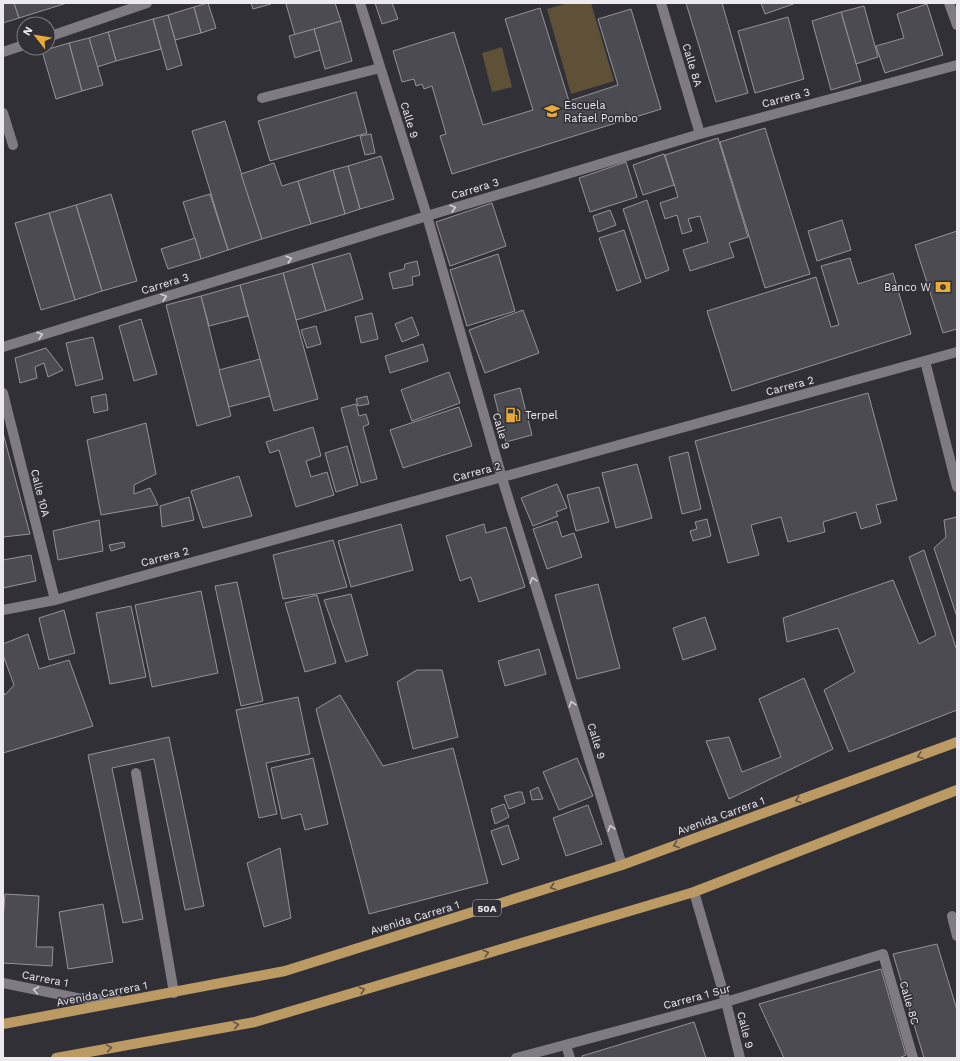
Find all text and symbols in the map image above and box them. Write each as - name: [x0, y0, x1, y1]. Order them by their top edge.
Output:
- north arrow: [16, 16, 56, 56]
- text: N: [20, 24, 36, 38]
- street label: Calle 8A: [679, 42, 705, 88]
- street label: Carrera 3: [760, 85, 812, 111]
- place label: Escuela Rafael Pombo: [564, 99, 638, 125]
- street label: Calle 9: [397, 100, 421, 140]
- school or university icon: Escuela Rafael Pombo: [543, 102, 561, 120]
- street label: Carrera 3: [449, 176, 501, 202]
- one-way arrow: [449, 204, 456, 213]
- one-way arrow: [285, 255, 292, 264]
- street label: Carrera 3: [139, 271, 191, 297]
- bank icon: Banco W: [934, 278, 952, 296]
- place label: Banco W: [884, 281, 931, 294]
- one-way arrow: [161, 293, 168, 302]
- one-way arrow: [37, 332, 44, 340]
- street label: Carrera 2: [764, 373, 816, 399]
- fuel station icon: Terpel: [504, 406, 522, 424]
- place label: Terpel: [525, 409, 559, 422]
- street label: Calle 9: [490, 411, 512, 451]
- street label: Carrera 2: [451, 459, 503, 485]
- street label: Calle 10A: [28, 468, 52, 518]
- street label: Carrera 2: [139, 544, 191, 570]
- one-way arrow: [529, 576, 538, 583]
- one-way arrow: [568, 700, 577, 707]
- street label: Calle 9: [584, 721, 608, 761]
- one-way arrow: [917, 751, 924, 759]
- street label: Avenida Carrera 1: [675, 794, 767, 838]
- one-way arrow: [795, 796, 802, 804]
- one-way arrow: [607, 824, 616, 831]
- one-way arrow: [673, 841, 680, 849]
- one-way arrow: [550, 882, 557, 891]
- street label: Avenida Carrera 1: [369, 898, 461, 938]
- road number: 50A: [473, 900, 501, 916]
- one-way arrow: [483, 949, 490, 958]
- street label: Carrera 1: [21, 968, 69, 990]
- street label: Avenida Carrera 1: [55, 979, 149, 1009]
- street label: Calle 8C: [897, 980, 922, 1027]
- street label: Carrera 1 Sur: [662, 982, 733, 1012]
- one-way arrow: [32, 986, 39, 994]
- one-way arrow: [358, 986, 365, 995]
- street label: Calle 9: [734, 1010, 756, 1050]
- one-way arrow: [233, 1021, 240, 1030]
- one-way arrow: [105, 1045, 112, 1053]

